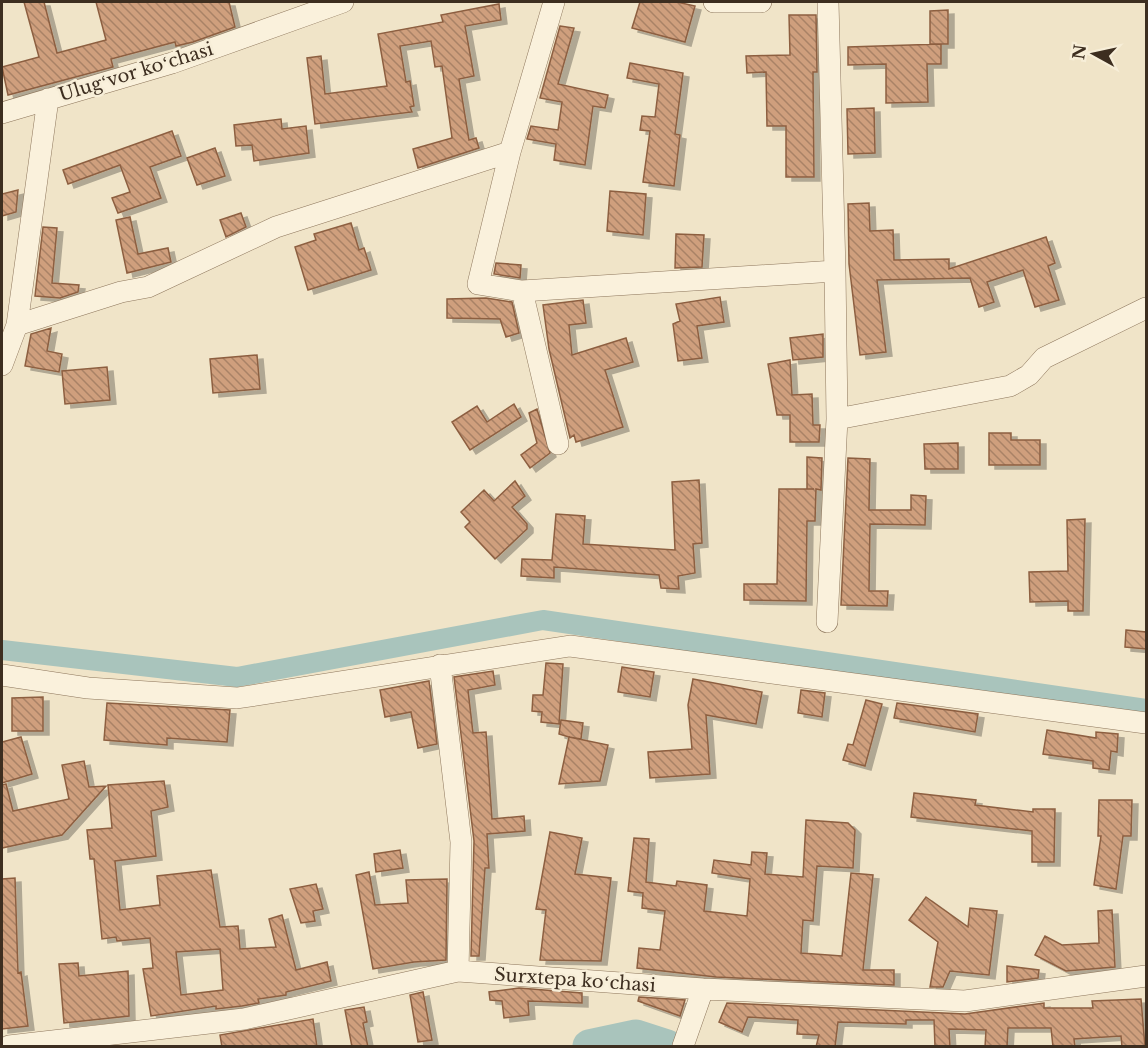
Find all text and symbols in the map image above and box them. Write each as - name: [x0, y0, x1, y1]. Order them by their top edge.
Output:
- north arrow: [1064, 24, 1124, 84]
- street label: Ulugʻvor koʻchasi: [56, 38, 216, 106]
- text: N: [1068, 43, 1090, 61]
- street label: Surxtepa koʻchasi: [493, 963, 657, 997]

